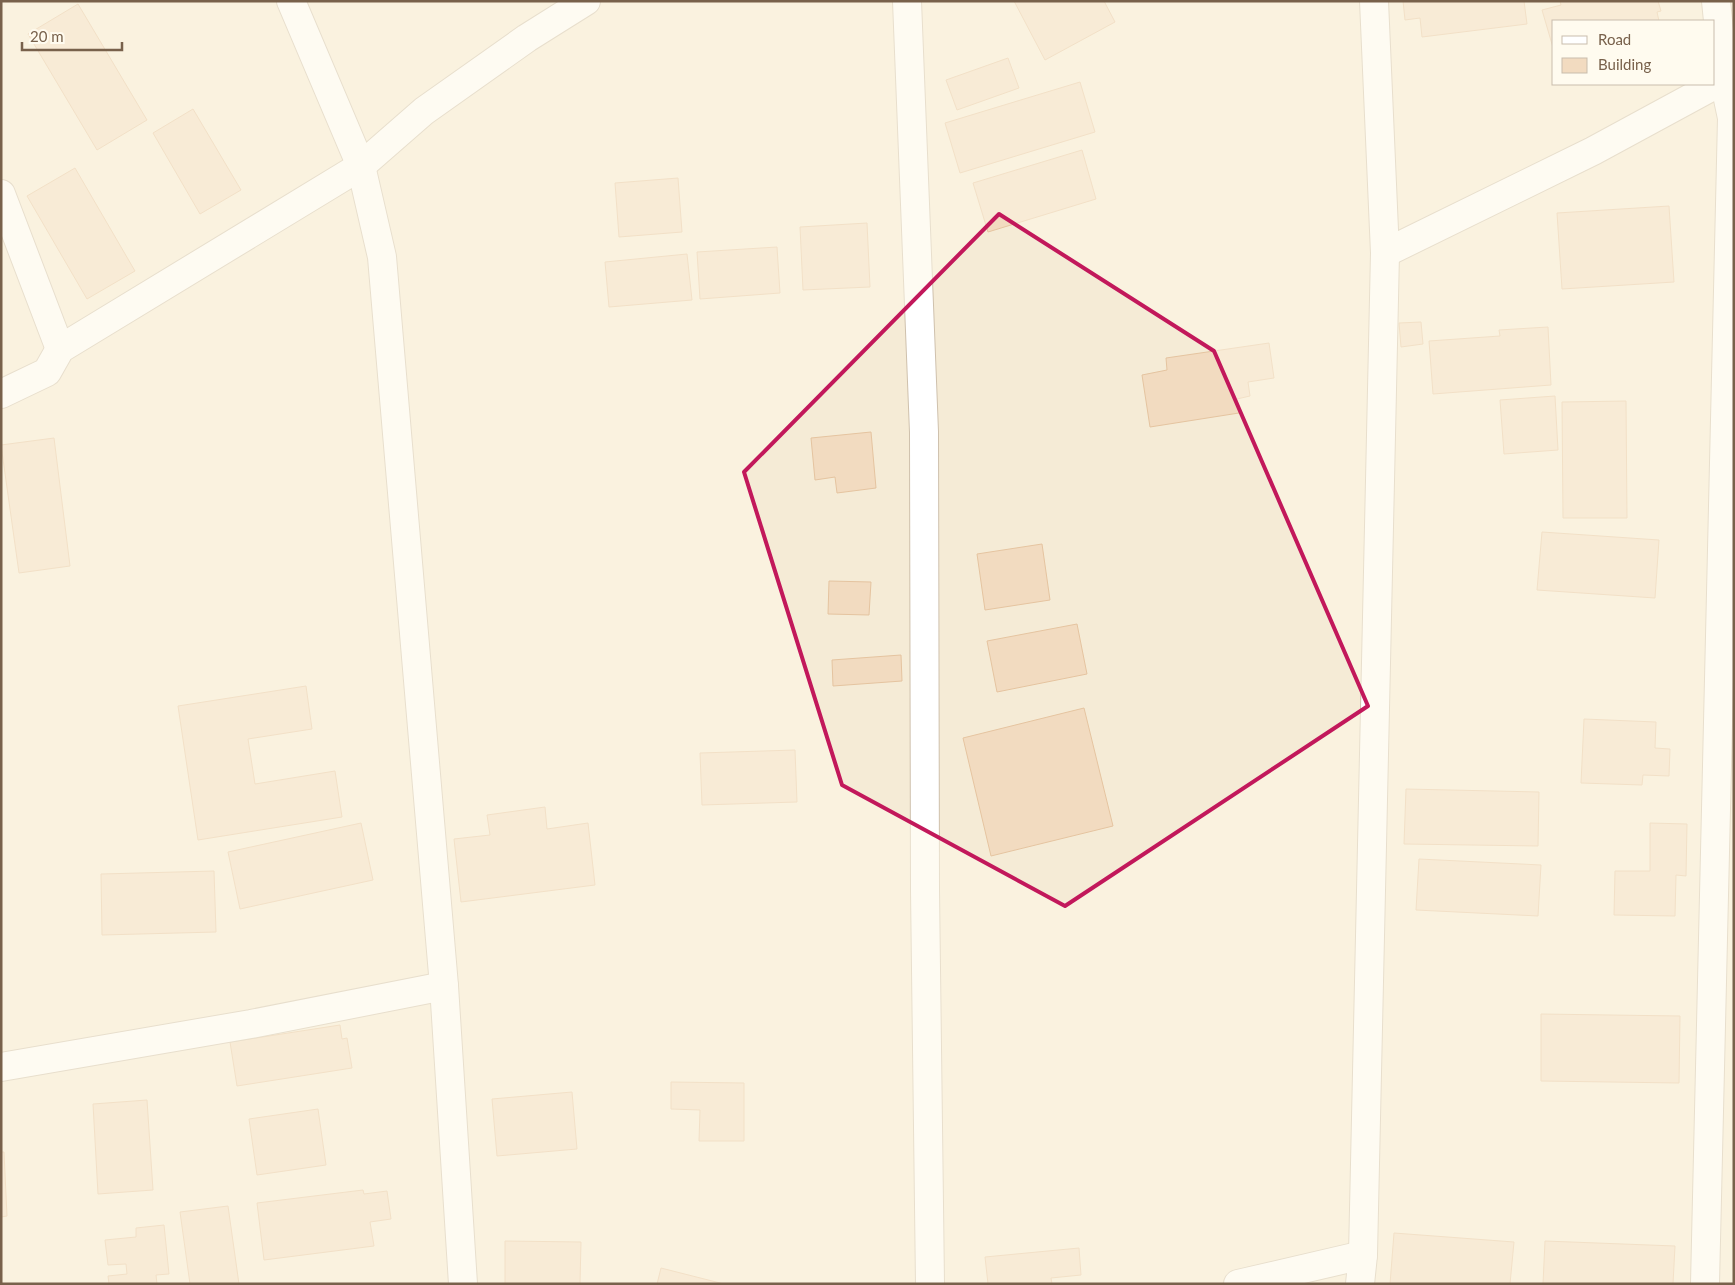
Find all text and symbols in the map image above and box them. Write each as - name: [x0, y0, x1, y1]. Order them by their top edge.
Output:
- scale bar: [22, 20, 122, 52]
- legend: [1552, 20, 1715, 85]
- text: 20 m: [30, 27, 64, 45]
- text: Road: [1598, 30, 1631, 48]
- text: Building: [1598, 55, 1651, 73]

